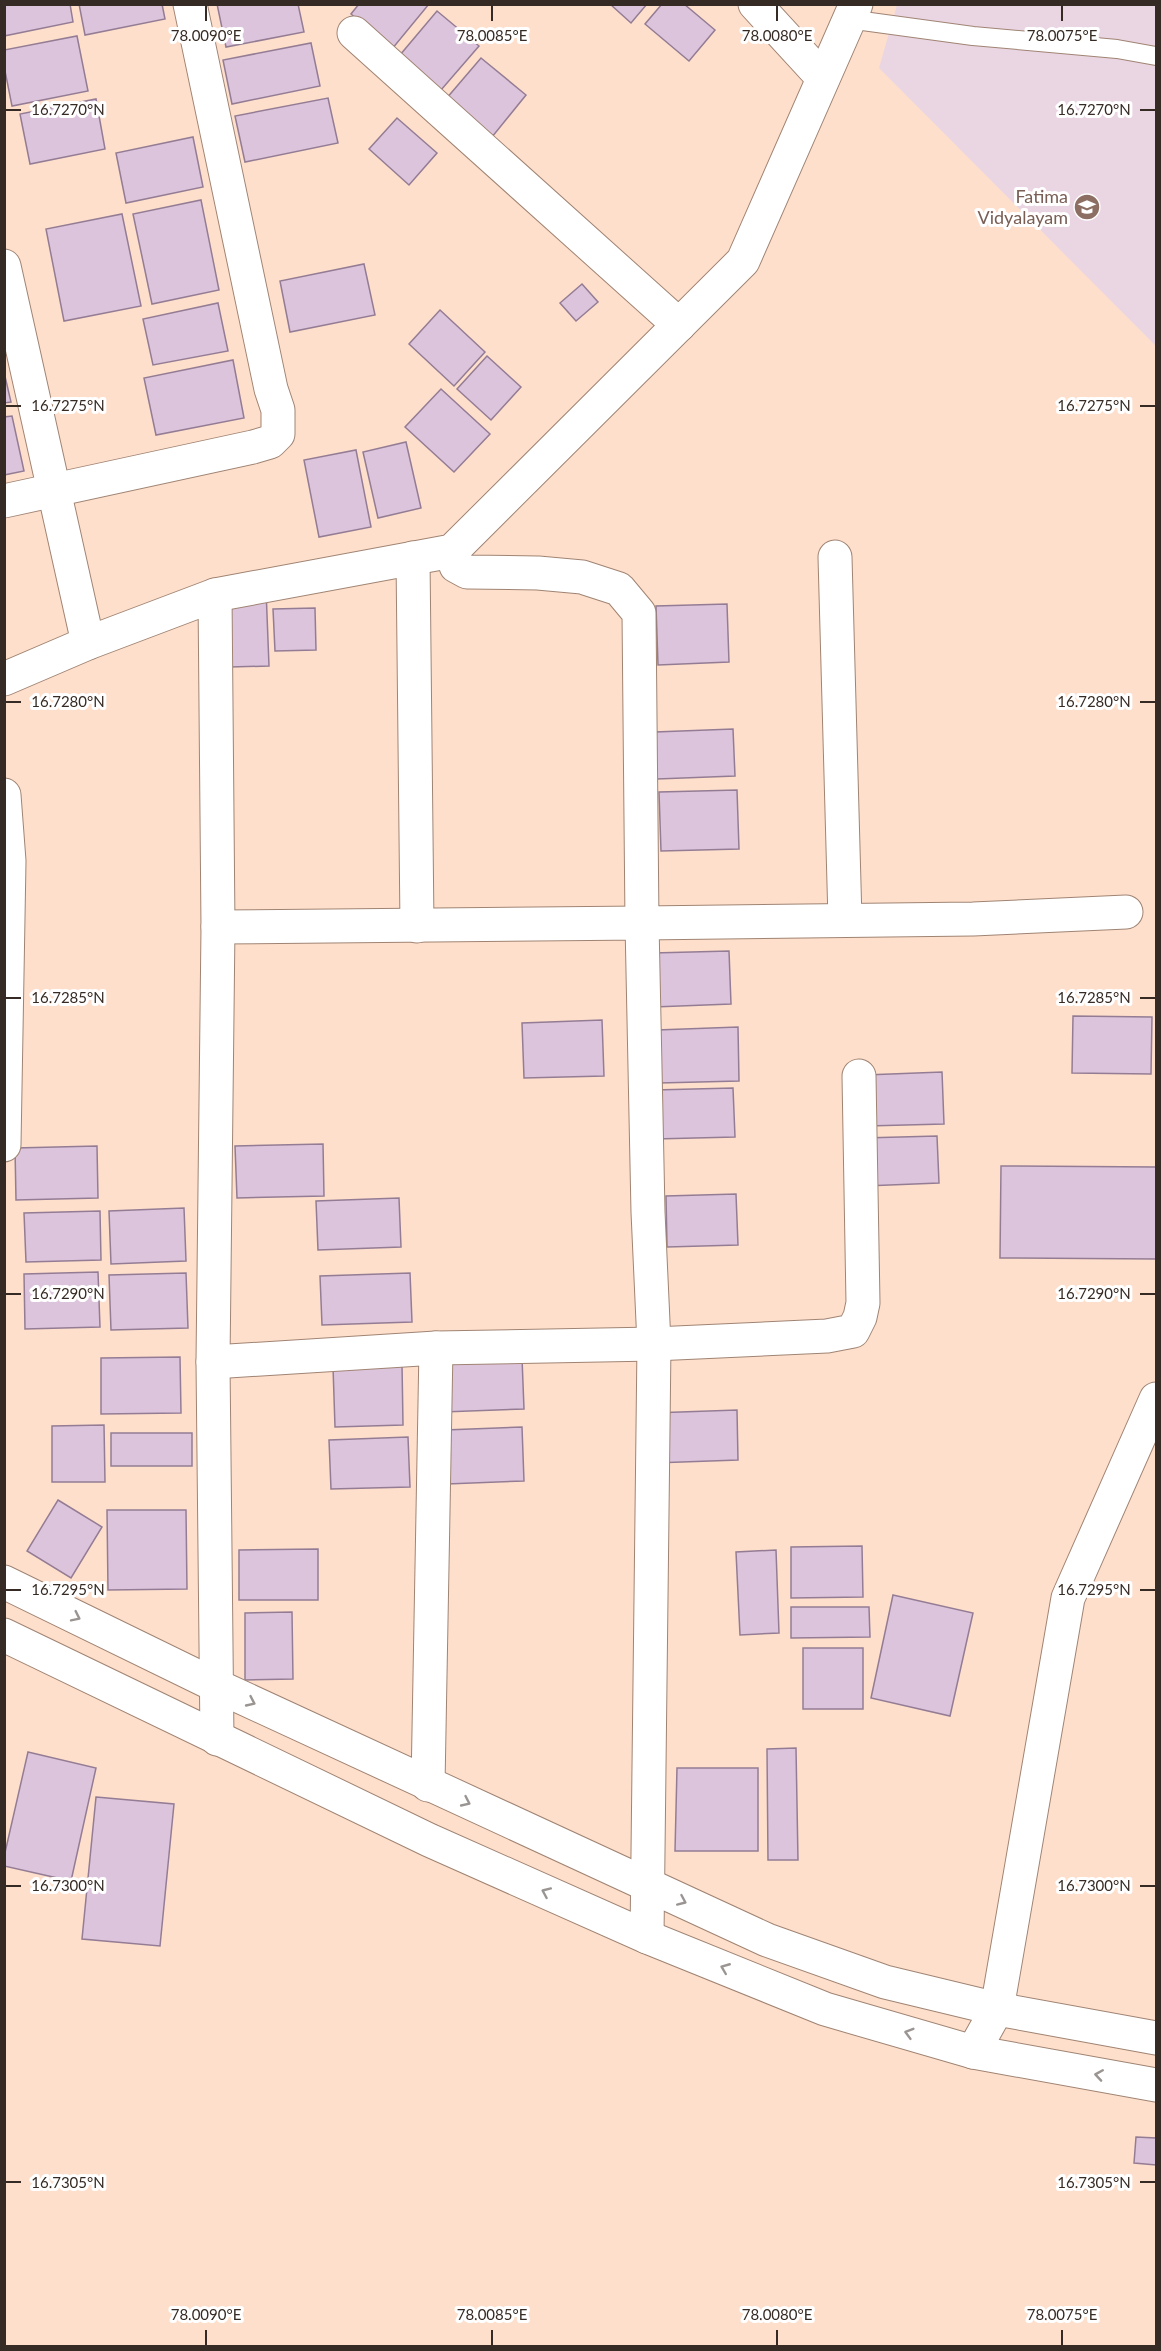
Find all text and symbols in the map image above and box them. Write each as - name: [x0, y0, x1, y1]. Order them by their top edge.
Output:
- text: 78.0090°E: [171, 26, 241, 44]
- text: 78.0085°E: [457, 26, 527, 44]
- text: 78.0080°E: [742, 26, 812, 44]
- text: 78.0075°E: [1027, 26, 1097, 44]
- text: 16.7270°N: [31, 100, 105, 118]
- text: 16.7270°N: [1057, 100, 1131, 118]
- place label: Fatima Vidyalayam: [978, 185, 1068, 228]
- school or university icon: Fatima Vidyalayam: [1072, 192, 1102, 222]
- text: 16.7275°N: [31, 396, 105, 414]
- text: 16.7275°N: [1057, 396, 1131, 414]
- text: 16.7280°N: [31, 692, 105, 710]
- text: 16.7280°N: [1057, 692, 1131, 710]
- text: 16.7285°N: [31, 988, 105, 1006]
- text: 16.7285°N: [1057, 988, 1131, 1006]
- text: 16.7290°N: [31, 1284, 105, 1302]
- text: 16.7290°N: [1057, 1284, 1131, 1302]
- text: 16.7295°N: [31, 1580, 105, 1598]
- text: 16.7295°N: [1057, 1580, 1131, 1598]
- one-way arrow: [69, 1610, 80, 1621]
- one-way arrow: [245, 1695, 256, 1707]
- one-way arrow: [460, 1795, 471, 1807]
- text: 16.7300°N: [31, 1876, 105, 1894]
- text: 16.7300°N: [1057, 1876, 1131, 1894]
- one-way arrow: [541, 1887, 552, 1899]
- one-way arrow: [675, 1894, 686, 1906]
- one-way arrow: [720, 1963, 731, 1975]
- one-way arrow: [904, 2028, 915, 2040]
- one-way arrow: [1094, 2070, 1103, 2082]
- text: 16.7305°N: [31, 2173, 105, 2191]
- text: 16.7305°N: [1057, 2173, 1131, 2191]
- text: 78.0090°E: [171, 2305, 241, 2323]
- text: 78.0085°E: [457, 2305, 527, 2323]
- text: 78.0080°E: [742, 2305, 812, 2323]
- text: 78.0075°E: [1027, 2305, 1097, 2323]

